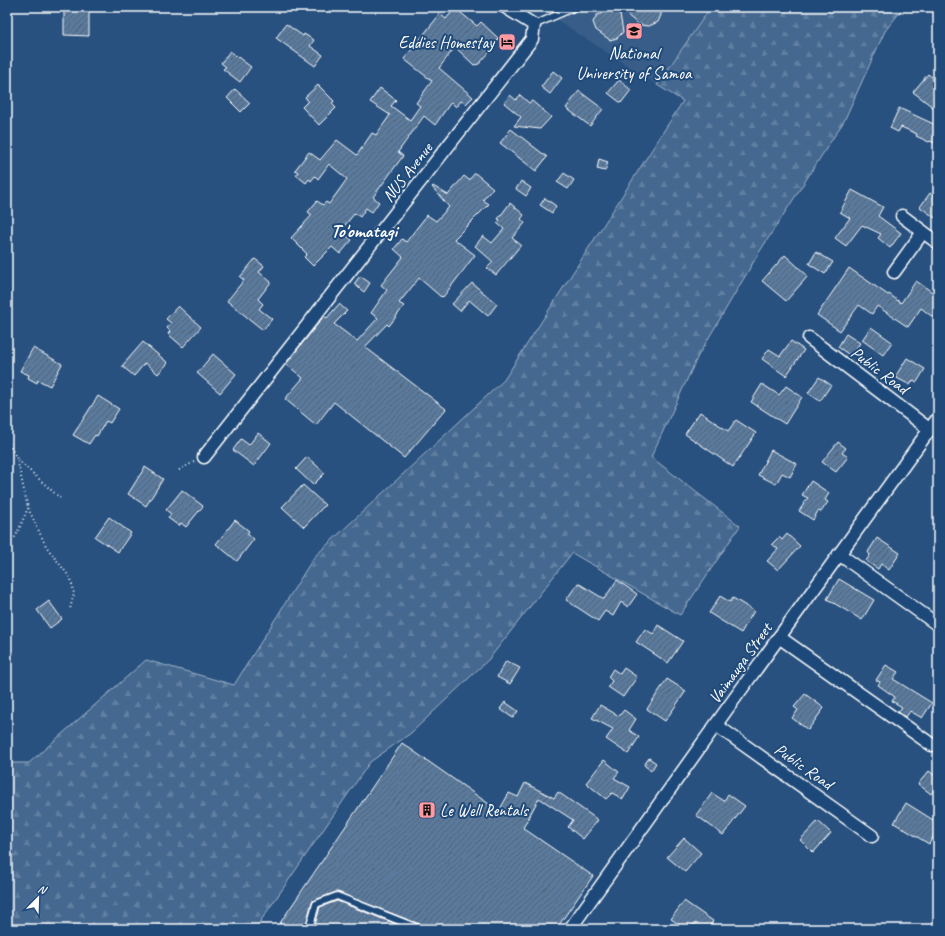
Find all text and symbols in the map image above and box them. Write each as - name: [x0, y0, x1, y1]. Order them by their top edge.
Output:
- school or university icon: National University of Samoa: [624, 21, 644, 41]
- place label: Eddies Homestay: [398, 32, 495, 53]
- hotel icon: Eddies Homestay: [497, 32, 517, 52]
- place label: National University of Samoa: [577, 43, 693, 84]
- street label: NUS Avenue: [378, 137, 438, 206]
- district label: To'omatagi: [331, 219, 400, 243]
- street label: Public Road: [847, 342, 914, 400]
- street label: Vaimauga Street: [704, 617, 778, 708]
- street label: Public Road: [770, 739, 839, 795]
- building icon: Le Well Rentals: [417, 800, 437, 820]
- place label: Le Well Rentals: [440, 800, 530, 821]
- north arrow: [18, 878, 58, 918]
- text: N: [36, 881, 50, 897]

